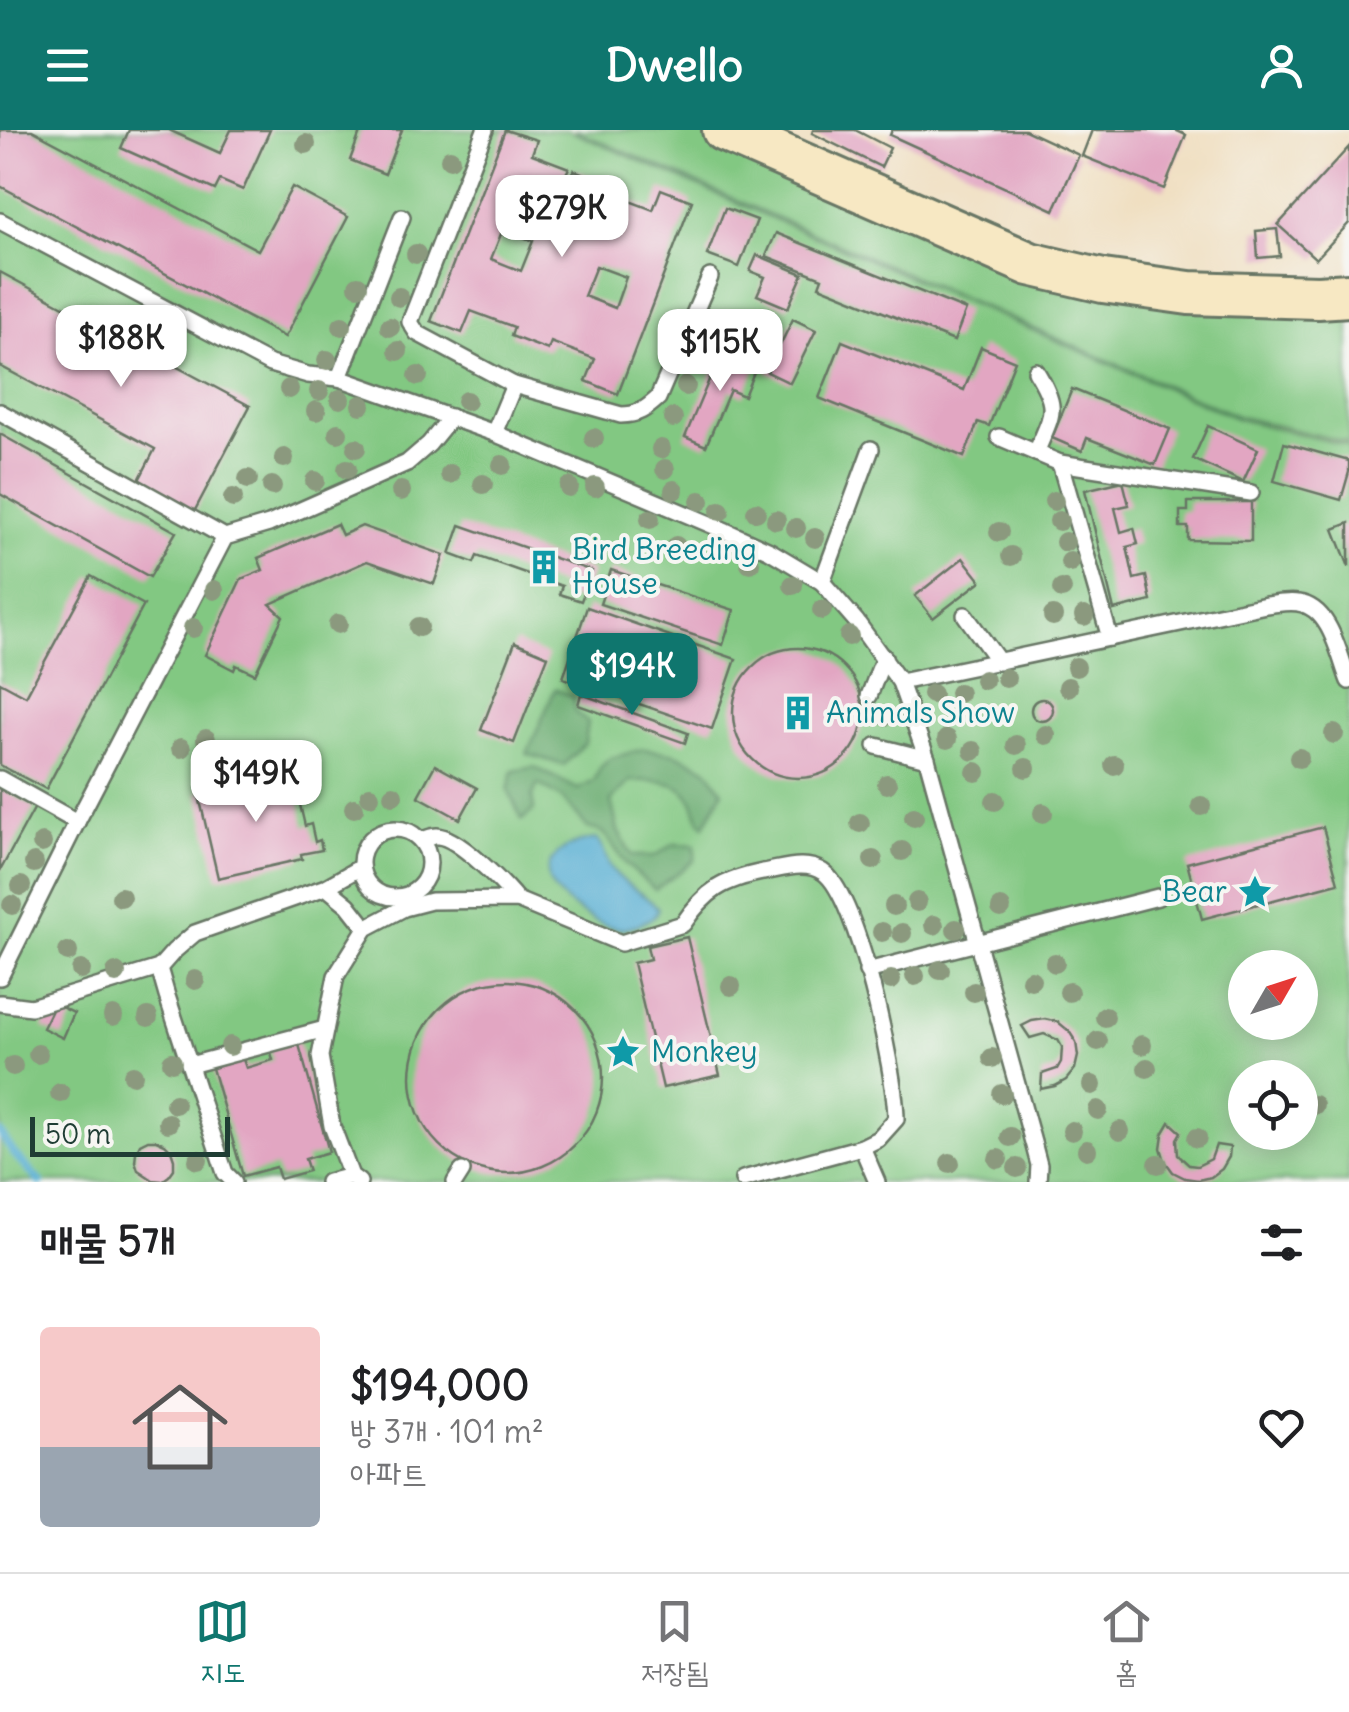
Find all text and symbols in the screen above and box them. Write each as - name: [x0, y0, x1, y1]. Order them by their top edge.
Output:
- text: Dwello: [606, 37, 743, 93]
- icon: menu: [40, 38, 95, 93]
- icon: person: [1254, 38, 1309, 93]
- pin: $279K: [492, 175, 632, 260]
- text: $279K: [517, 187, 607, 228]
- pin: $188K: [51, 305, 191, 390]
- pin: $115K: [650, 309, 790, 394]
- text: $188K: [78, 317, 164, 358]
- text: $115K: [680, 321, 760, 362]
- place label: Bird Breeding House: [572, 530, 757, 602]
- building icon: Bird Breeding House: [525, 548, 563, 586]
- pin: $194K: [562, 633, 702, 718]
- text: $194K: [589, 645, 675, 686]
- place label: Animals Show: [826, 693, 1015, 731]
- building icon: Animals Show: [779, 694, 817, 732]
- pin: $149K: [186, 740, 326, 825]
- text: $149K: [213, 752, 299, 793]
- place label: Bear: [1162, 872, 1227, 910]
- place icon: Bear: [1236, 873, 1274, 911]
- north arrow: [1228, 950, 1318, 1040]
- map controls: [1228, 950, 1318, 1150]
- place label: Monkey: [651, 1032, 758, 1070]
- place icon: Monkey: [604, 1033, 642, 1071]
- button: locate: [1228, 1060, 1318, 1150]
- scale bar: [30, 1112, 230, 1156]
- text: 50 m: [45, 1116, 111, 1152]
- text: 매물 5개: [40, 1215, 176, 1267]
- icon: filters: [1254, 1215, 1309, 1270]
- text: $194,000: [350, 1359, 529, 1411]
- icon: home: [120, 1367, 240, 1487]
- icon: heart: [1254, 1400, 1309, 1455]
- text: 방 3개 · 101 m²: [350, 1411, 544, 1452]
- text: 아파트: [350, 1453, 427, 1494]
- tab: 지도: [195, 1594, 250, 1692]
- tab: 저장됨: [641, 1594, 708, 1692]
- tab: 홈: [1099, 1594, 1154, 1692]

